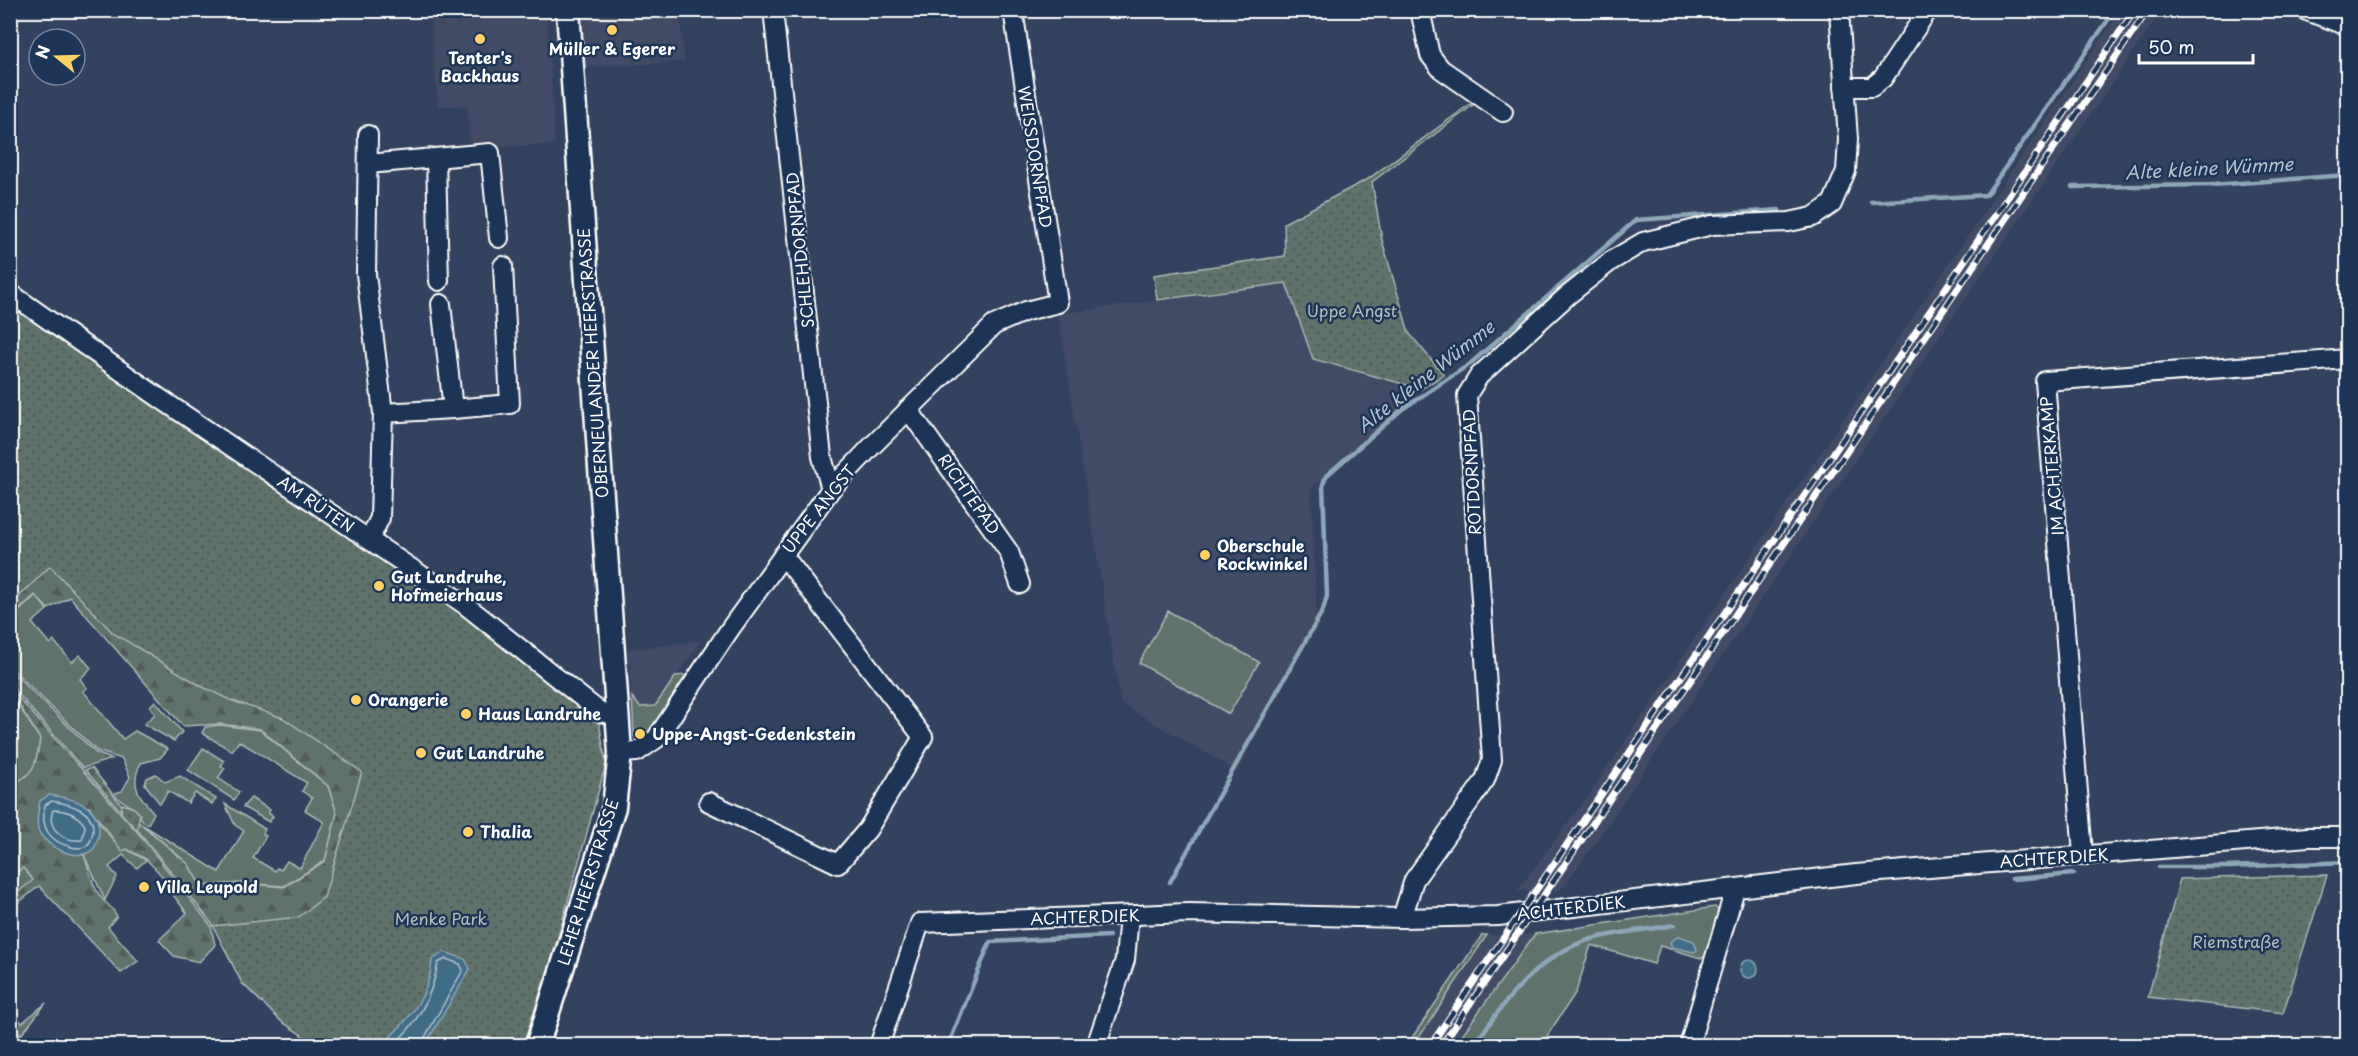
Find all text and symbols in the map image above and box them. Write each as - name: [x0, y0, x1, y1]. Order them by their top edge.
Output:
- marker: Müller & Egerer: [605, 23, 619, 37]
- north arrow: [27, 27, 87, 87]
- scale bar: [2139, 27, 2253, 65]
- marker: Tenter's Backhaus: [473, 32, 487, 46]
- text: 50 m: [2148, 33, 2195, 60]
- place label: Müller & Egerer: [549, 36, 676, 60]
- text: N: [28, 42, 55, 62]
- place label: Tenter's Backhaus: [441, 45, 520, 87]
- street label: WEISSDORNPFAD: [1013, 84, 1059, 230]
- water label: Alte kleine Wümme: [2124, 150, 2295, 185]
- street label: SCHLEHDORNPFAD: [779, 171, 819, 329]
- street label: OBERNEULANDER HEERSTRASSE: [571, 227, 613, 499]
- park label: Uppe Angst: [1307, 298, 1397, 322]
- water label: Alte kleine Wümme: [1351, 313, 1501, 438]
- street label: IM ACHTERKAMP: [2033, 396, 2069, 537]
- street label: ROTDORNPFAD: [1456, 408, 1486, 536]
- street label: RICHTEPAD: [933, 448, 1007, 539]
- street label: UPPE ANGST: [776, 459, 861, 558]
- street label: AM RÜTEN: [273, 469, 360, 538]
- place label: Oberschule Rockwinkel: [1217, 533, 1308, 575]
- marker: Oberschule Rockwinkel: [1198, 548, 1212, 562]
- place label: Gut Landruhe, Hofmeierhaus: [391, 564, 507, 606]
- marker: Gut Landruhe, Hofmeierhaus: [372, 579, 386, 593]
- place label: Orangerie: [368, 687, 449, 711]
- marker: Orangerie: [349, 693, 363, 707]
- place label: Haus Landruhe: [478, 701, 601, 725]
- marker: Haus Landruhe: [459, 707, 473, 721]
- place label: Uppe-Angst-Gedenkstein: [652, 721, 856, 745]
- marker: Uppe-Angst-Gedenkstein: [633, 727, 647, 741]
- place label: Gut Landruhe: [433, 740, 545, 764]
- marker: Gut Landruhe: [414, 746, 428, 760]
- street label: LEHER HEERSTRASSE: [550, 795, 624, 968]
- place label: Thalia: [480, 819, 532, 843]
- marker: Thalia: [461, 825, 475, 839]
- street label: ACHTERDIEK: [1999, 841, 2109, 873]
- place label: Villa Leupold: [156, 874, 258, 898]
- marker: Villa Leupold: [137, 880, 151, 894]
- street label: ACHTERDIEK: [1515, 888, 1627, 926]
- street label: ACHTERDIEK: [1030, 902, 1140, 930]
- park label: Menke Park: [395, 906, 488, 930]
- park label: Riemstraße: [2192, 929, 2280, 953]

